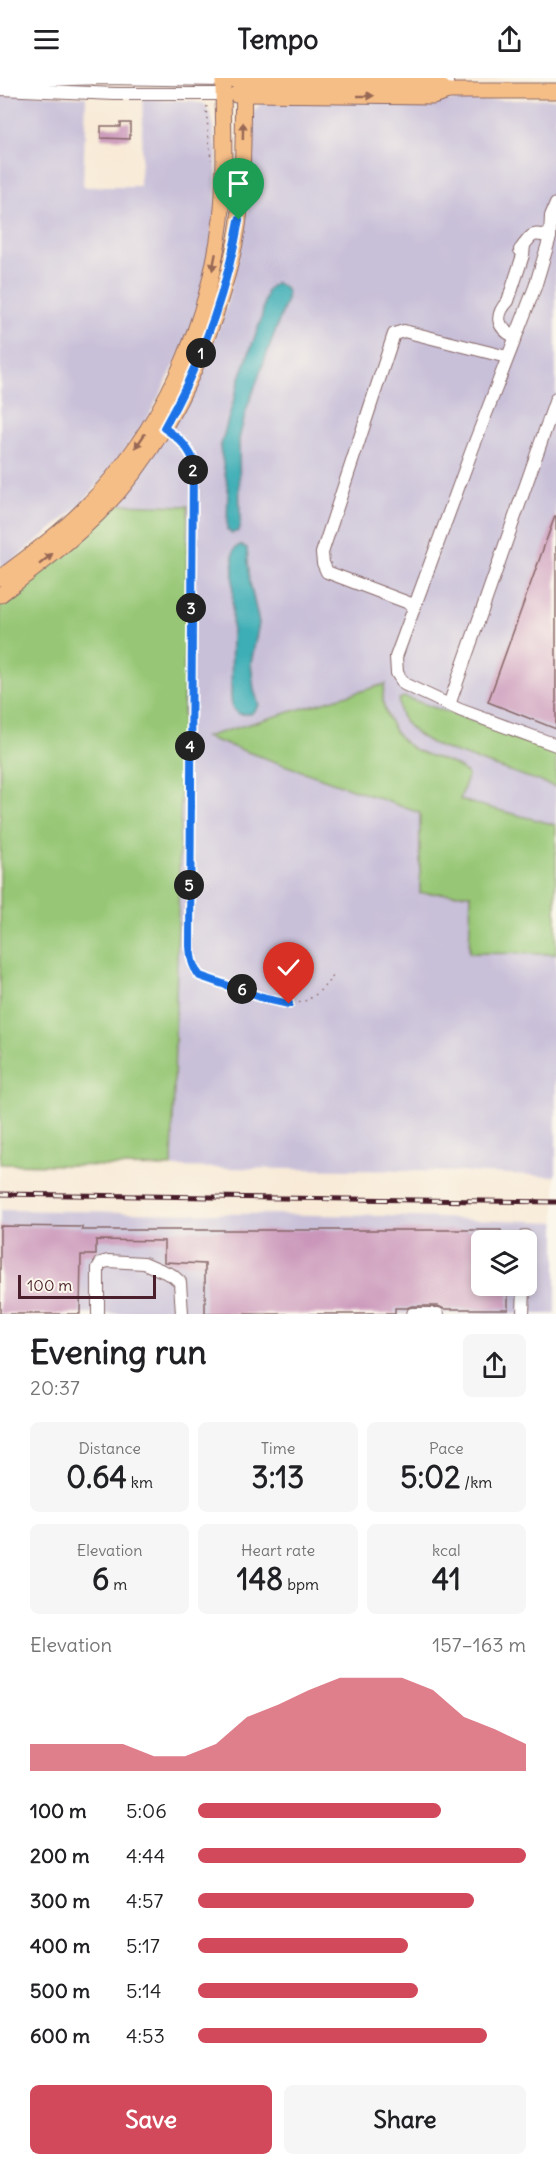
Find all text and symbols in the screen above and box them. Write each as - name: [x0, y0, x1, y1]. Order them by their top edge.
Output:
- text: Tempo: [237, 22, 319, 56]
- icon: menu: [30, 23, 63, 56]
- icon: share: [493, 23, 526, 56]
- one-way arrow: [356, 91, 375, 101]
- one-way arrow: [238, 121, 247, 140]
- pin: [213, 158, 264, 220]
- icon: arrive: [222, 167, 255, 200]
- one-way arrow: [209, 253, 218, 272]
- pin: 1: [186, 338, 216, 368]
- text: 1: [198, 343, 204, 363]
- one-way arrow: [134, 432, 145, 449]
- pin: 2: [178, 455, 208, 485]
- text: 2: [189, 460, 197, 480]
- one-way arrow: [38, 553, 54, 566]
- pin: 3: [176, 593, 206, 623]
- text: 3: [186, 598, 196, 618]
- pin: 4: [175, 731, 205, 761]
- text: 4: [185, 736, 195, 756]
- pin: 5: [174, 870, 204, 900]
- text: 5: [184, 875, 194, 895]
- pin: [263, 942, 314, 1004]
- icon: check: [272, 951, 305, 984]
- pin: 6: [227, 974, 257, 1004]
- text: 6: [237, 979, 247, 999]
- map controls: [471, 1230, 537, 1296]
- button: layers: [471, 1230, 537, 1296]
- scale bar: [18, 1272, 156, 1300]
- text: 100 m: [27, 1275, 72, 1295]
- text: Evening run: [30, 1331, 206, 1373]
- button: share: [463, 1334, 526, 1397]
- text: 20:37: [30, 1375, 80, 1400]
- text: Distance: [78, 1438, 141, 1458]
- text: Time: [261, 1438, 295, 1458]
- text: Pace: [429, 1438, 464, 1458]
- text: 0.64: [66, 1458, 127, 1496]
- text: 3:13: [252, 1458, 304, 1496]
- text: 5:02: [400, 1458, 461, 1496]
- text: km: [127, 1472, 153, 1492]
- text: /km: [461, 1472, 492, 1492]
- text: Elevation: [77, 1540, 143, 1560]
- text: Heart rate: [241, 1540, 315, 1560]
- text: kcal: [432, 1540, 461, 1560]
- text: 6: [92, 1560, 109, 1598]
- text: 148: [237, 1560, 283, 1598]
- text: 41: [432, 1560, 461, 1598]
- text: m: [109, 1574, 127, 1594]
- text: bpm: [283, 1574, 319, 1594]
- text: Elevation: [30, 1632, 112, 1657]
- text: 157–163 m: [432, 1632, 526, 1657]
- text: 100 m: [30, 1798, 87, 1823]
- text: 5:06: [126, 1798, 167, 1823]
- text: 200 m: [30, 1843, 90, 1868]
- text: 4:44: [126, 1843, 165, 1868]
- text: 300 m: [30, 1888, 90, 1913]
- text: 4:57: [126, 1888, 163, 1913]
- text: 400 m: [30, 1933, 90, 1958]
- text: 5:17: [126, 1933, 160, 1958]
- text: 500 m: [30, 1978, 90, 2003]
- text: 5:14: [126, 1978, 162, 2003]
- text: 600 m: [30, 2023, 90, 2048]
- text: 4:53: [126, 2023, 165, 2048]
- button: Save: [30, 2085, 272, 2154]
- button: Share: [284, 2085, 526, 2154]

